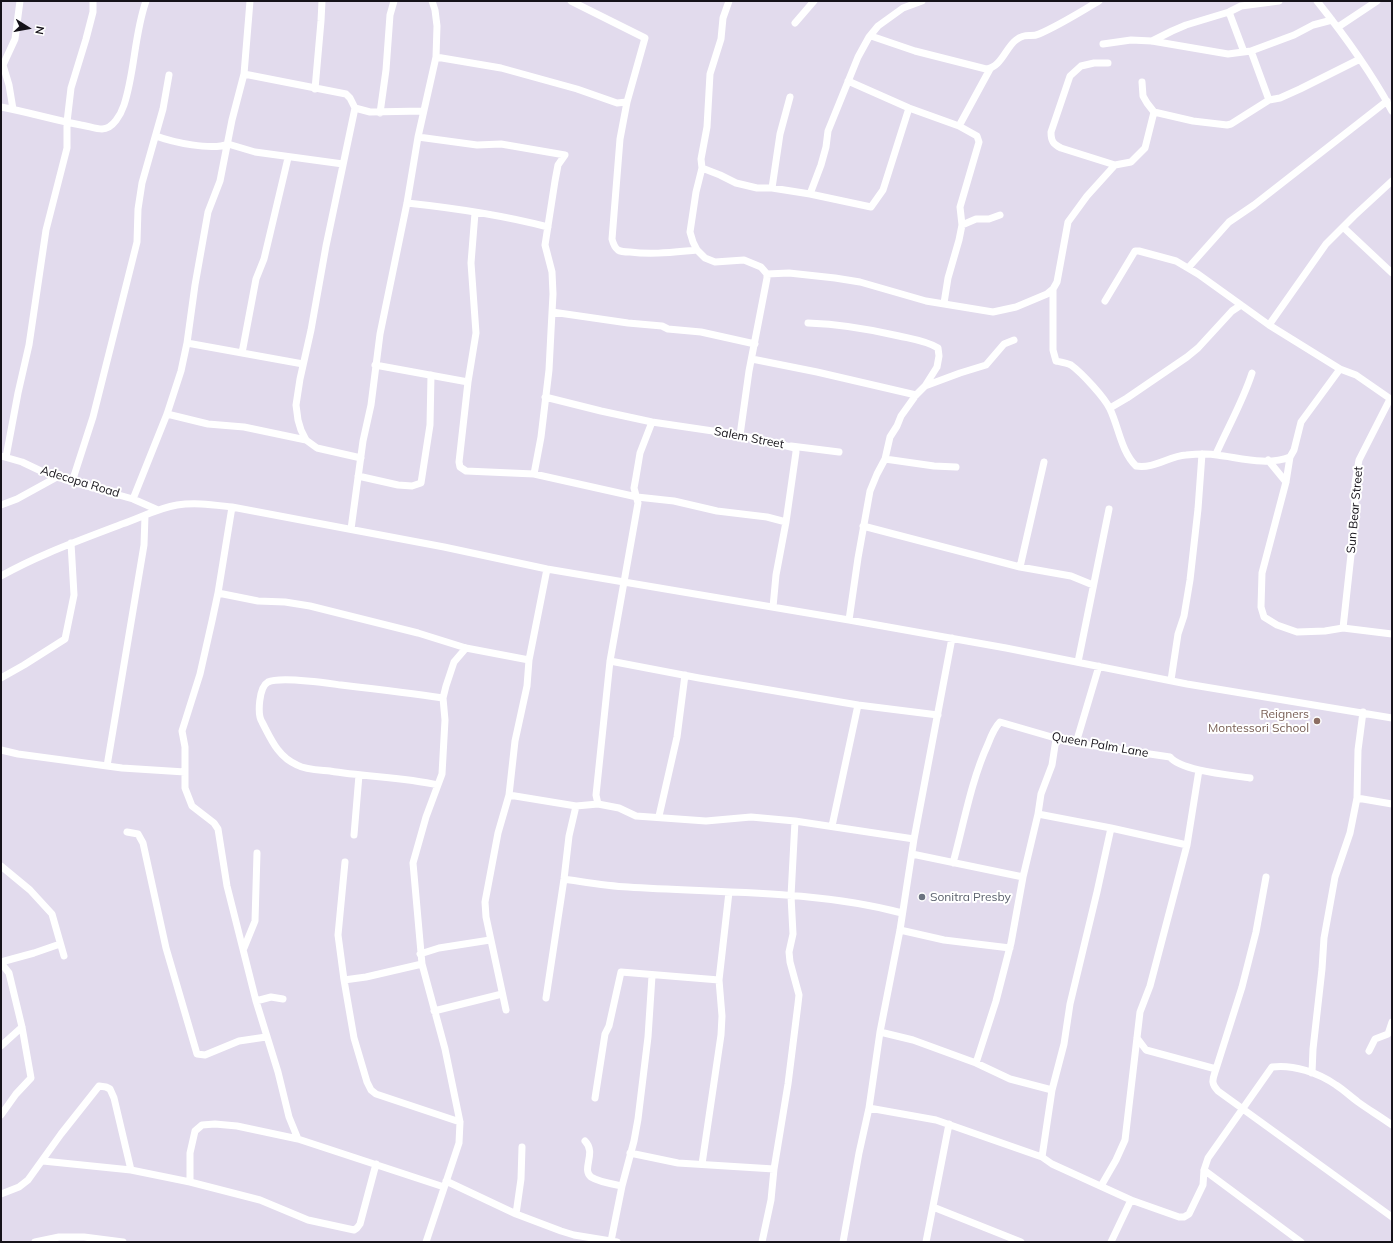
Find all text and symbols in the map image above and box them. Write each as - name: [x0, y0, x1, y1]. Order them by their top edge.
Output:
- north arrow: [8, 8, 48, 48]
- text: N: [32, 25, 47, 36]
- street label: Salem Street: [713, 424, 785, 452]
- street label: Adecopa Road: [39, 463, 121, 501]
- street label: Sun Bear Street: [1344, 466, 1366, 554]
- place label: Reigners Montessori School: [1208, 707, 1309, 735]
- marker: Reigners Montessori School: [1312, 716, 1322, 726]
- street label: Queen Palm Lane: [1051, 729, 1149, 761]
- place label: Sonitra Presby: [930, 890, 1011, 904]
- marker: Sonitra Presby: [917, 892, 927, 902]

